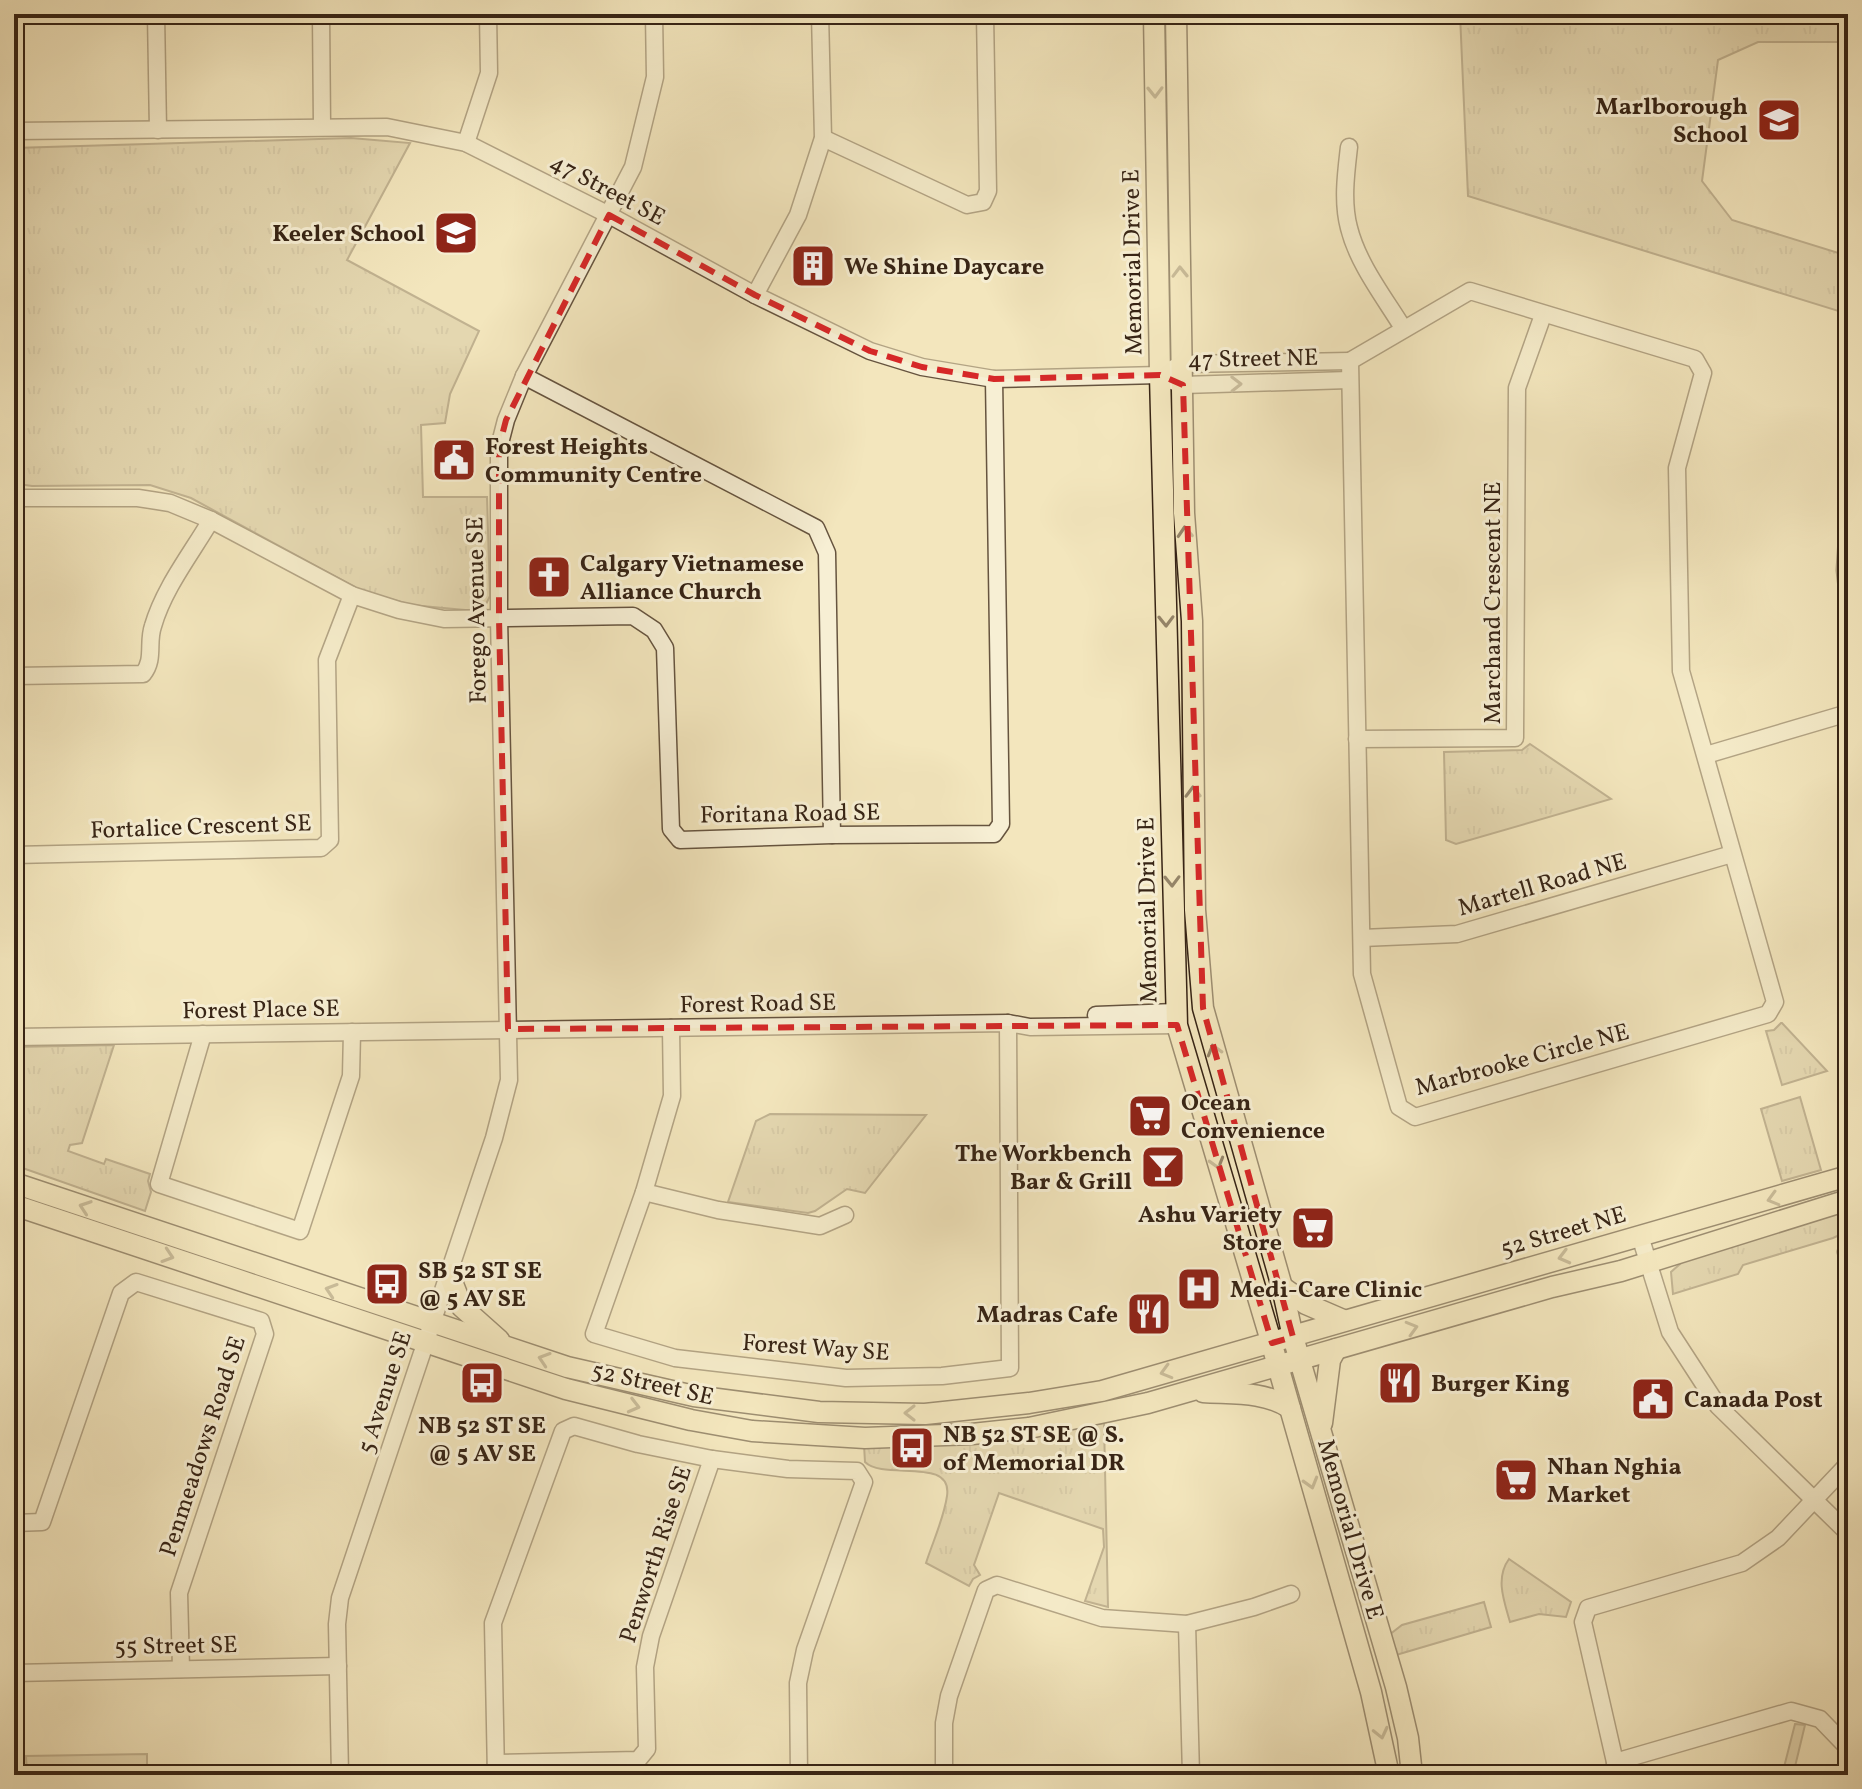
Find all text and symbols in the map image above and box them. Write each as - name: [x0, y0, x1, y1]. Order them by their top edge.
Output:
- one-way arrow: [1146, 86, 1164, 99]
- place label: Marlborough School: [1596, 91, 1748, 153]
- school or university icon: Marlborough School: [1755, 96, 1803, 144]
- street label: 47 Street SE: [543, 146, 671, 235]
- street label: Memorial Drive E: [1115, 169, 1153, 355]
- school or university icon: Keeler School: [432, 209, 480, 257]
- place label: Keeler School: [272, 218, 425, 252]
- building icon: We Shine Daycare: [789, 242, 837, 290]
- place label: We Shine Daycare: [844, 251, 1044, 285]
- one-way arrow: [1172, 265, 1189, 278]
- street label: 47 Street NE: [1187, 342, 1319, 378]
- one-way arrow: [1230, 375, 1243, 393]
- place label: Forest Heights Community Centre: [485, 431, 702, 493]
- public building icon: Forest Heights Community Centre: [430, 436, 478, 484]
- street label: Marchand Crescent NE: [1477, 482, 1511, 724]
- street label: Forego Avenue SE: [459, 516, 497, 704]
- one-way arrow: [1177, 525, 1194, 538]
- place label: Calgary Vietnamese Alliance Church: [580, 548, 804, 610]
- church icon: Calgary Vietnamese Alliance Church: [525, 553, 573, 601]
- one-way arrow: [1157, 615, 1174, 628]
- one-way arrow: [1185, 785, 1202, 798]
- street label: Foritana Road SE: [700, 796, 881, 834]
- street label: Fortalice Crescent SE: [90, 807, 312, 849]
- street label: Memorial Drive E: [1130, 817, 1168, 1003]
- street label: Martell Road NE: [1454, 846, 1631, 926]
- one-way arrow: [1163, 875, 1181, 888]
- street label: Forest Road SE: [679, 987, 837, 1023]
- street label: Forest Place SE: [182, 993, 340, 1029]
- street label: Marbrooke Circle NE: [1412, 1016, 1633, 1106]
- one-way arrow: [1207, 1044, 1224, 1058]
- place label: Ocean Convenience: [1181, 1087, 1325, 1149]
- supermarket icon: Ocean Convenience: [1126, 1092, 1174, 1140]
- place label: The Workbench Bar & Grill: [955, 1138, 1132, 1200]
- bar icon: The Workbench Bar & Grill: [1139, 1143, 1187, 1191]
- one-way arrow: [1208, 1156, 1224, 1170]
- one-way arrow: [1767, 1190, 1781, 1206]
- place label: Ashu Variety Store: [1138, 1199, 1283, 1261]
- street label: 52 Street NE: [1497, 1199, 1630, 1267]
- one-way arrow: [79, 1200, 93, 1216]
- supermarket icon: Ashu Variety Store: [1289, 1204, 1337, 1252]
- one-way arrow: [161, 1247, 174, 1263]
- one-way arrow: [1558, 1248, 1572, 1264]
- place label: SB 52 ST SE @ 5 AV SE: [418, 1255, 542, 1317]
- bus stop icon: SB 52 ST SE @ 5 AV SE: [363, 1260, 411, 1308]
- hospital icon: Medi-Care Clinic: [1175, 1265, 1223, 1313]
- place label: Medi-Care Clinic: [1230, 1274, 1422, 1308]
- one-way arrow: [325, 1283, 339, 1299]
- restaurant icon: Madras Cafe: [1125, 1290, 1173, 1338]
- place label: Madras Cafe: [976, 1299, 1118, 1333]
- one-way arrow: [1404, 1321, 1418, 1337]
- street label: 5 Avenue SE: [350, 1327, 422, 1458]
- street label: Forest Way SE: [741, 1327, 891, 1371]
- street label: Penmeadows Road SE: [152, 1332, 256, 1561]
- one-way arrow: [538, 1353, 552, 1369]
- street label: 52 Street SE: [588, 1354, 717, 1416]
- bus stop icon: NB 52 ST SE @ 5 AV SE: [458, 1359, 506, 1407]
- restaurant icon: Burger King: [1376, 1359, 1424, 1407]
- one-way arrow: [1160, 1363, 1173, 1379]
- place label: Burger King: [1431, 1368, 1570, 1402]
- public building icon: Canada Post: [1629, 1375, 1677, 1423]
- place label: Canada Post: [1684, 1384, 1822, 1418]
- one-way arrow: [626, 1397, 640, 1414]
- one-way arrow: [903, 1405, 916, 1422]
- place label: NB 52 ST SE @ 5 AV SE: [418, 1410, 546, 1472]
- place label: NB 52 ST SE @ S. of Memorial DR: [943, 1419, 1125, 1481]
- bus stop icon: NB 52 ST SE @ S. of Memorial DR: [888, 1424, 936, 1472]
- street label: Memorial Drive E: [1307, 1435, 1391, 1624]
- place label: Nhan Nghia Market: [1547, 1451, 1682, 1513]
- supermarket icon: Nhan Nghia Market: [1492, 1456, 1540, 1504]
- street label: Penworth Rise SE: [612, 1462, 702, 1648]
- one-way arrow: [1302, 1476, 1318, 1489]
- street label: 55 Street SE: [114, 1629, 238, 1665]
- one-way arrow: [1372, 1726, 1389, 1740]

